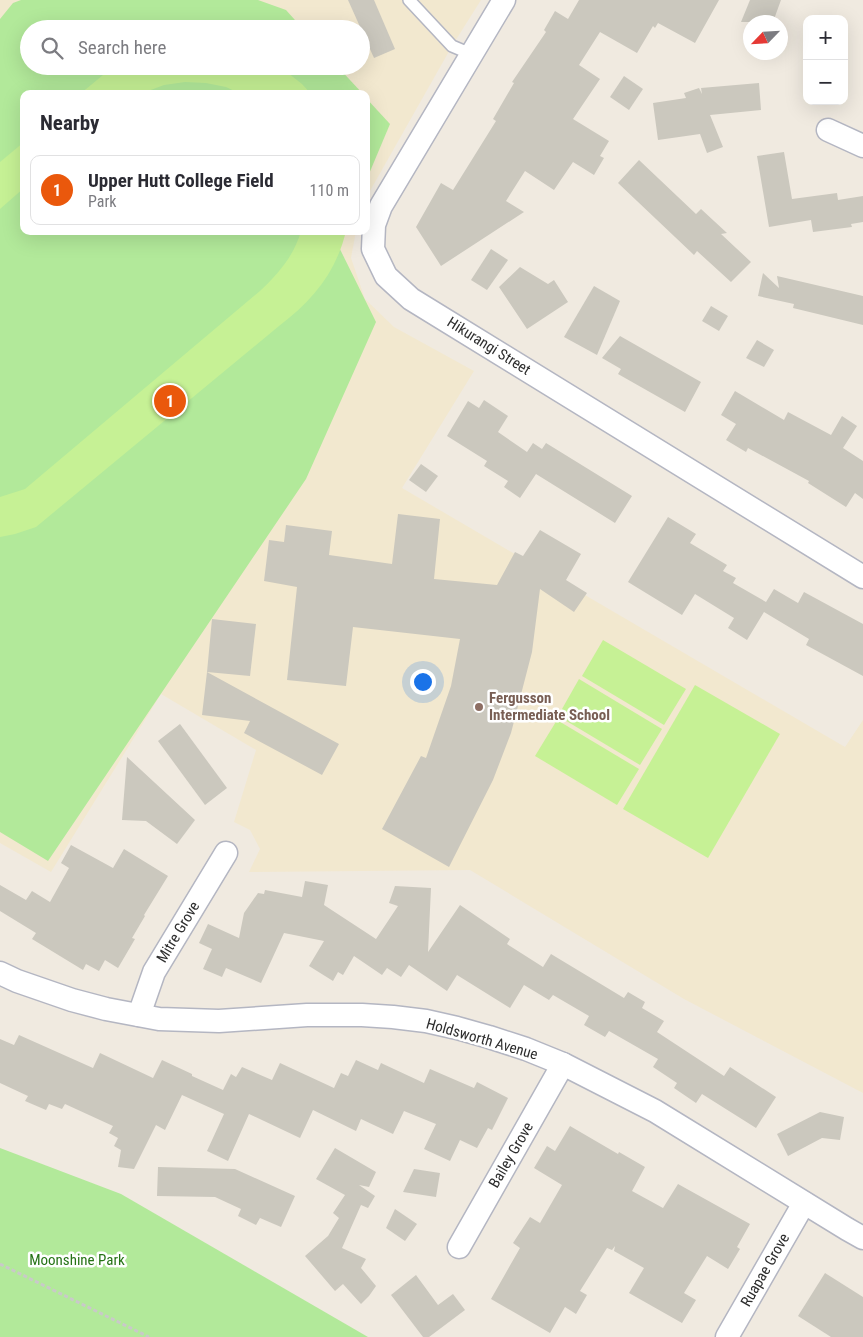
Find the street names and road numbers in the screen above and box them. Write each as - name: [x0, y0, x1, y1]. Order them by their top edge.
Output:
- street label: Hikurangi Street: [444, 313, 534, 379]
- street label: Mitre Grove: [153, 898, 203, 966]
- street label: Holdsworth Avenue: [424, 1014, 540, 1064]
- street label: Bailey Grove: [485, 1119, 537, 1191]
- street label: Ruapae Grove: [737, 1230, 793, 1310]

